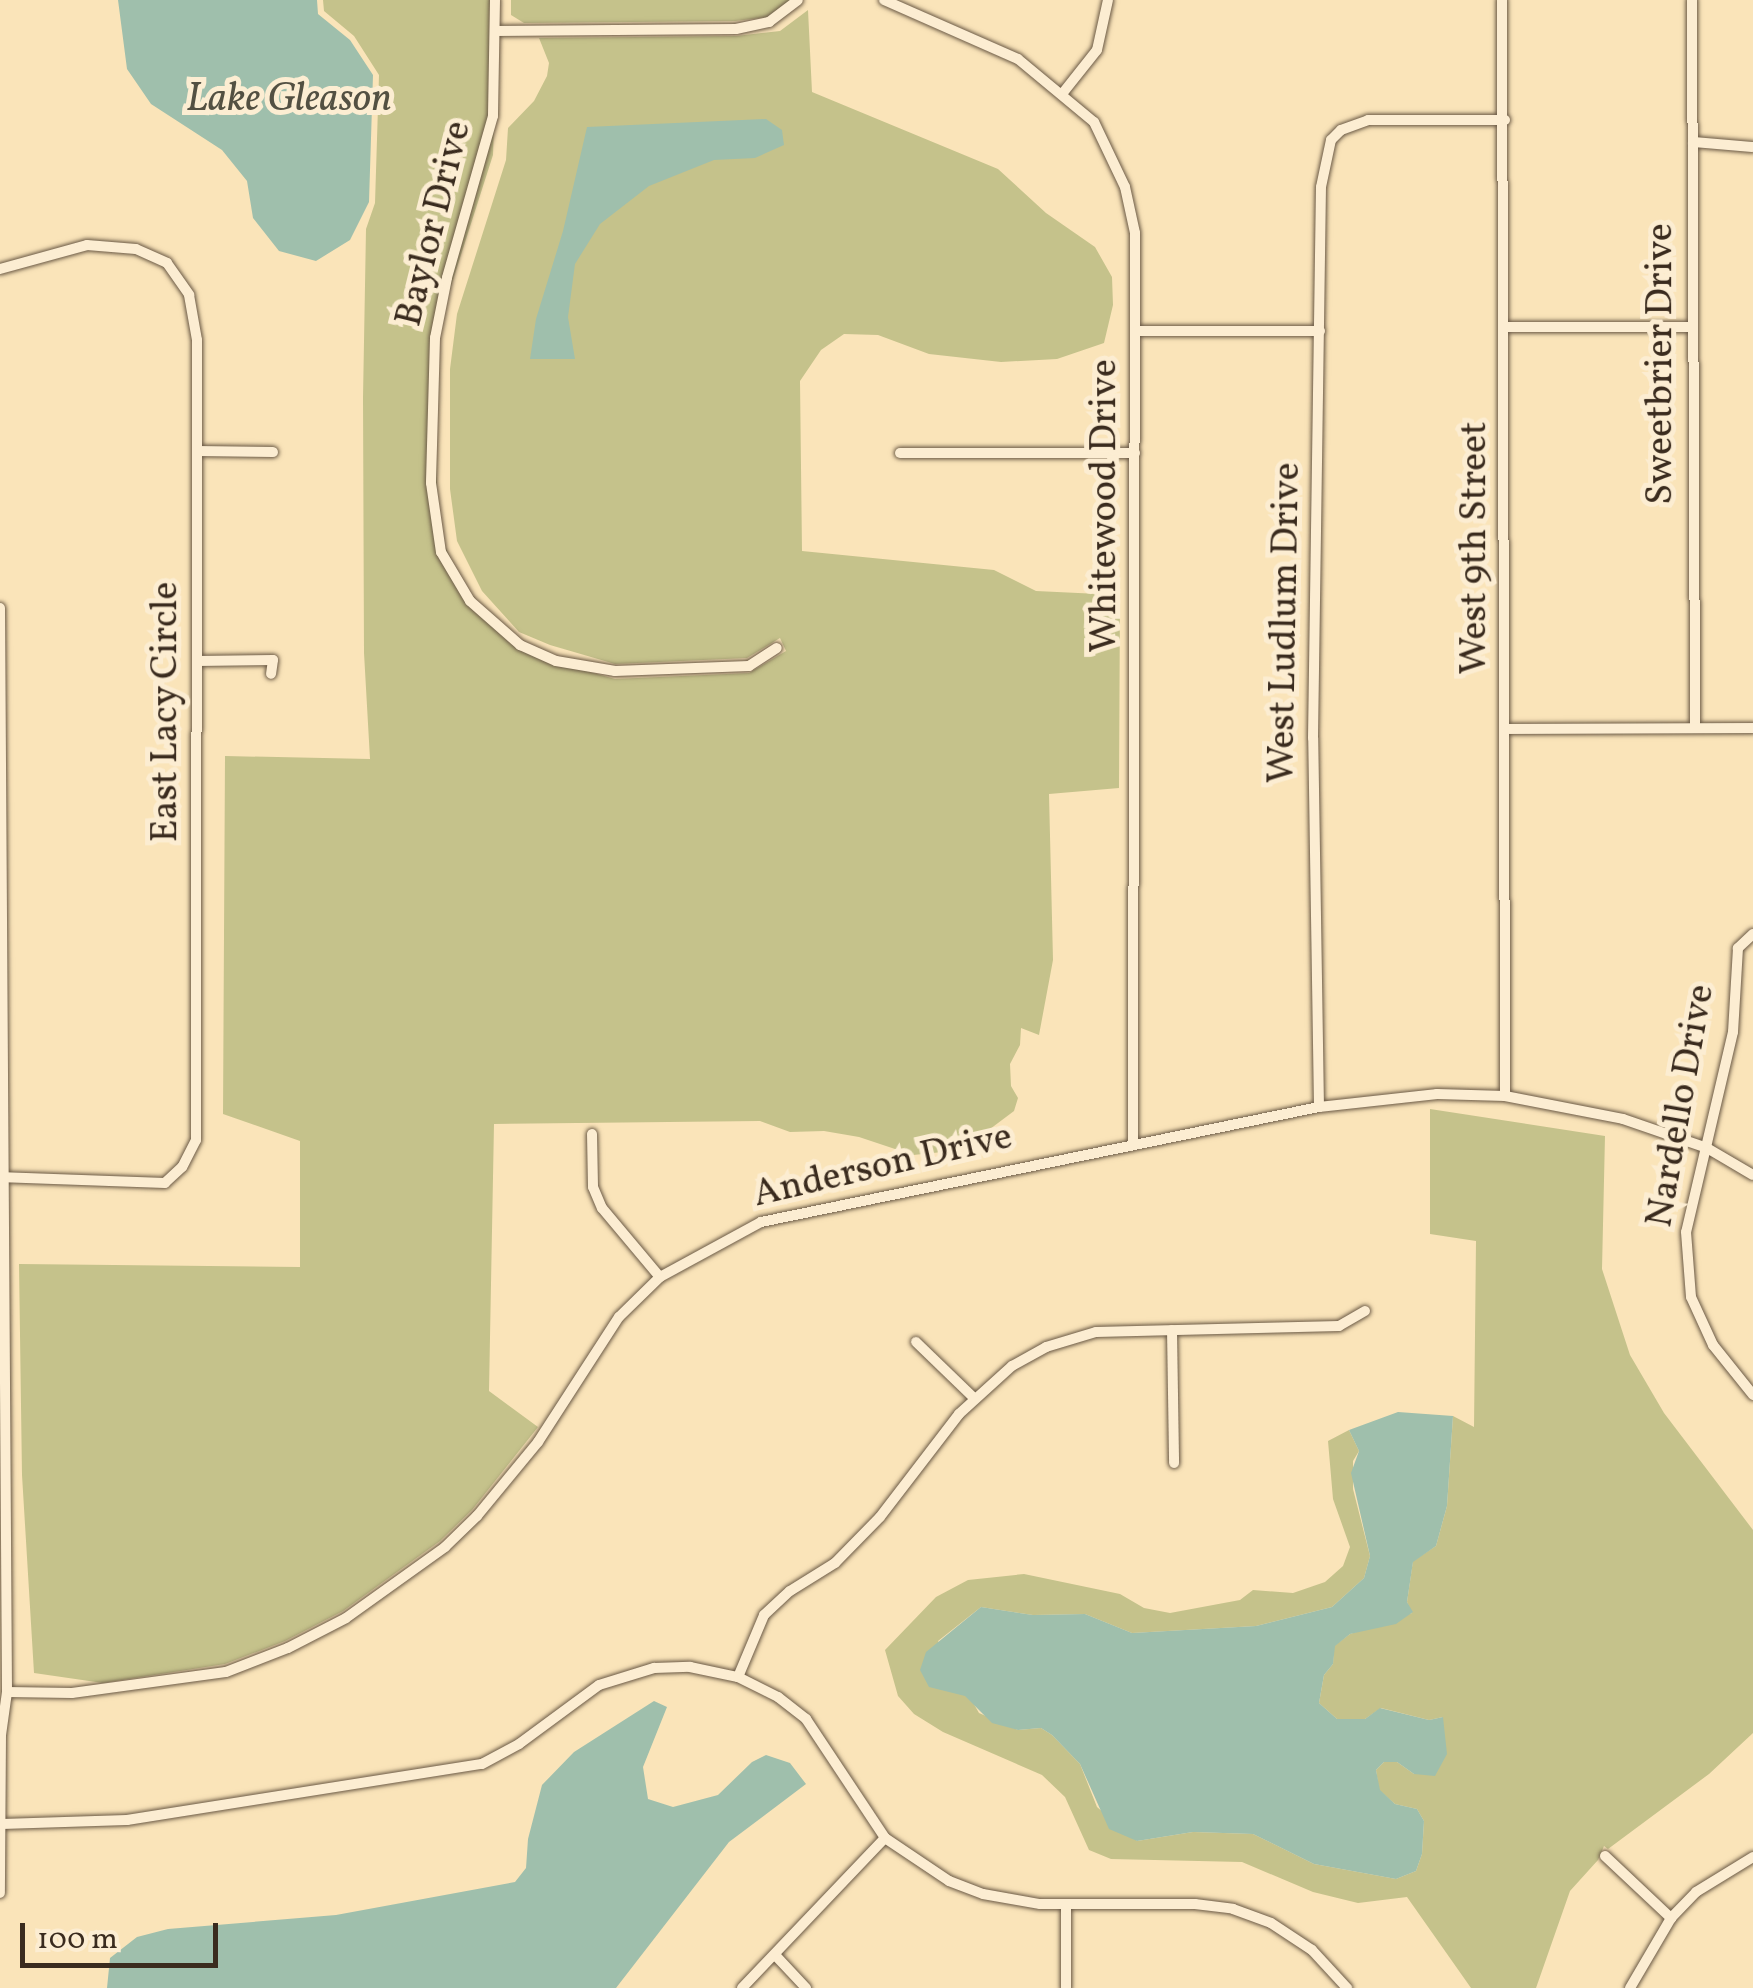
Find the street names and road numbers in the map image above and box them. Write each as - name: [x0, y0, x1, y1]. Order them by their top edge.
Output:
- street label: Baylor Drive: [387, 117, 483, 331]
- street label: Sweetbrier Drive: [1639, 223, 1685, 505]
- street label: Whitewood Drive: [1083, 359, 1129, 653]
- street label: West 9th Street: [1453, 421, 1499, 675]
- street label: West Ludlum Drive: [1260, 462, 1312, 784]
- street label: East Lacy Circle: [144, 581, 190, 843]
- street label: Nardello Drive: [1638, 981, 1726, 1231]
- street label: Anderson Drive: [749, 1115, 1017, 1219]

